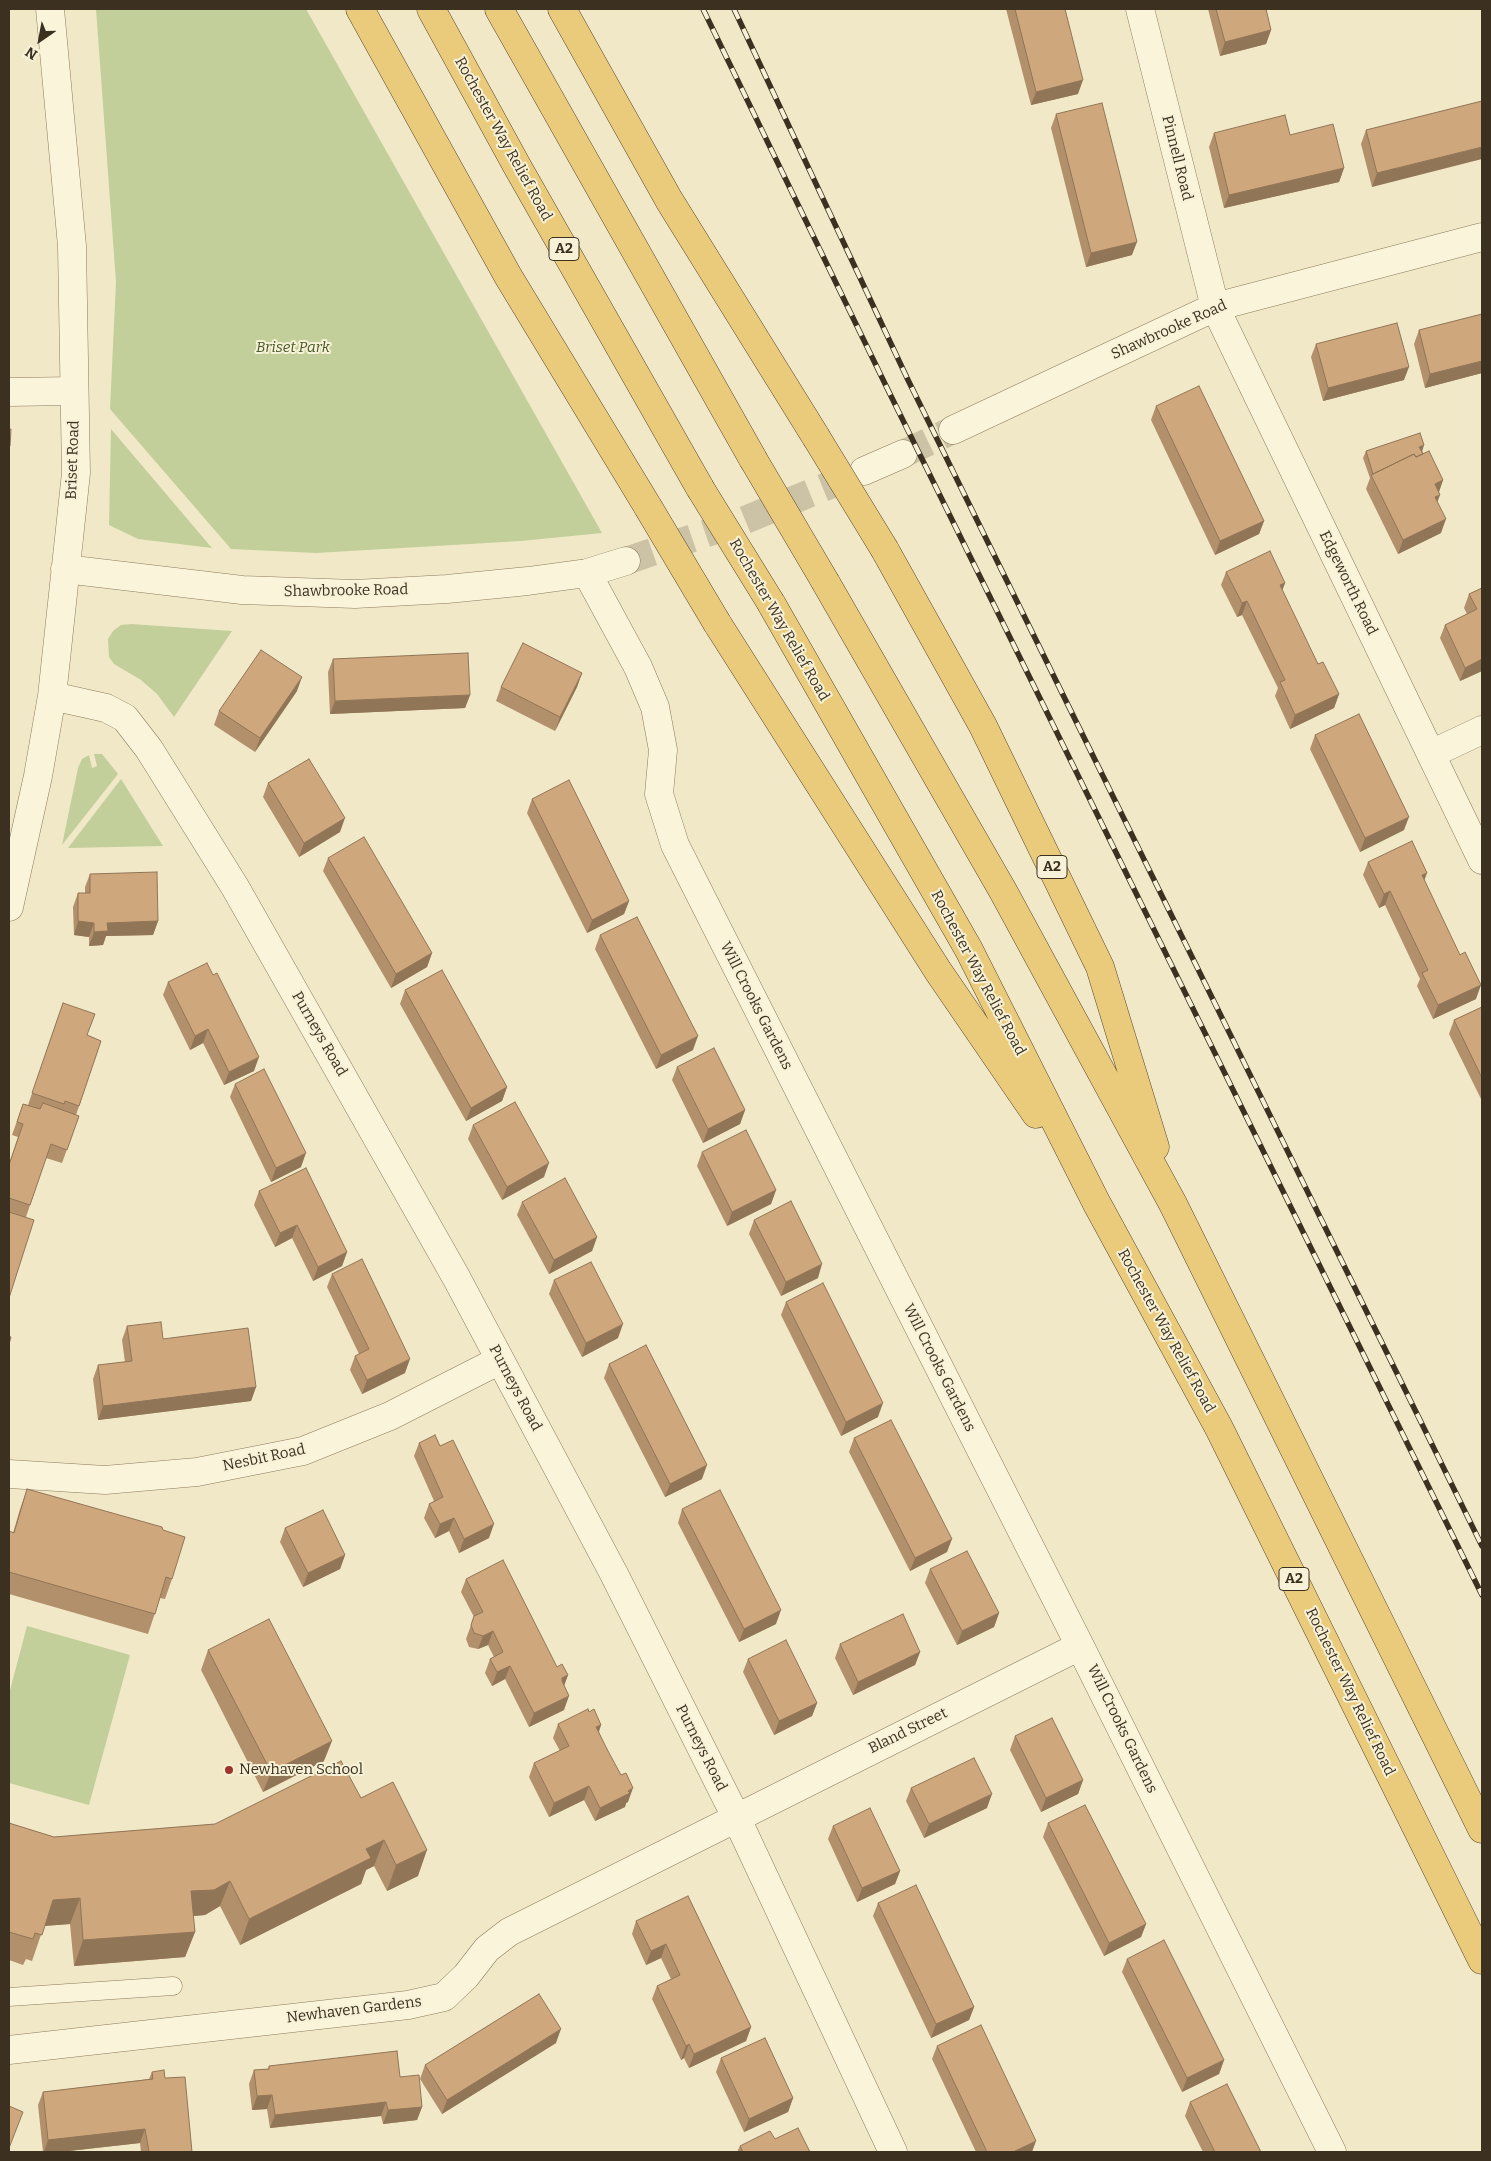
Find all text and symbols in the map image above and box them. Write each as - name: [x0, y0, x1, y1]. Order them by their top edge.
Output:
- north arrow: [15, 15, 65, 65]
- text: N: [22, 43, 41, 63]
- street label: Rochester Way Relief Road: [450, 54, 556, 224]
- street label: Pinnell Road: [1158, 113, 1196, 203]
- road number: A2: [549, 238, 579, 260]
- street label: Shawbrooke Road: [1108, 296, 1230, 364]
- park label: Briset Park: [256, 339, 330, 357]
- street label: Briset Road: [63, 420, 83, 500]
- street label: Edgeworth Road: [1315, 528, 1381, 638]
- street label: Rochester Way Relief Road: [725, 536, 833, 704]
- street label: Shawbrooke Road: [284, 581, 408, 601]
- road number: A2: [1037, 856, 1067, 879]
- street label: Rochester Way Relief Road: [927, 887, 1029, 1059]
- street label: Will Crooks Gardens: [716, 939, 796, 1073]
- street label: Purneys Road: [287, 988, 351, 1080]
- street label: Rochester Way Relief Road: [1113, 1246, 1219, 1416]
- street label: Will Crooks Gardens: [899, 1301, 979, 1435]
- street label: Purneys Road: [485, 1342, 545, 1434]
- street label: Nesbit Road: [221, 1440, 307, 1476]
- road number: A2: [1279, 1568, 1309, 1590]
- street label: Rochester Way Relief Road: [1301, 1605, 1399, 1779]
- street label: Will Crooks Gardens: [1083, 1662, 1161, 1796]
- street label: Purneys Road: [671, 1702, 731, 1794]
- street label: Bland Street: [866, 1704, 950, 1758]
- place label: Newhaven School: [239, 1761, 363, 1779]
- marker: Newhaven School: [223, 1764, 235, 1776]
- street label: Newhaven Gardens: [285, 1993, 423, 2027]

